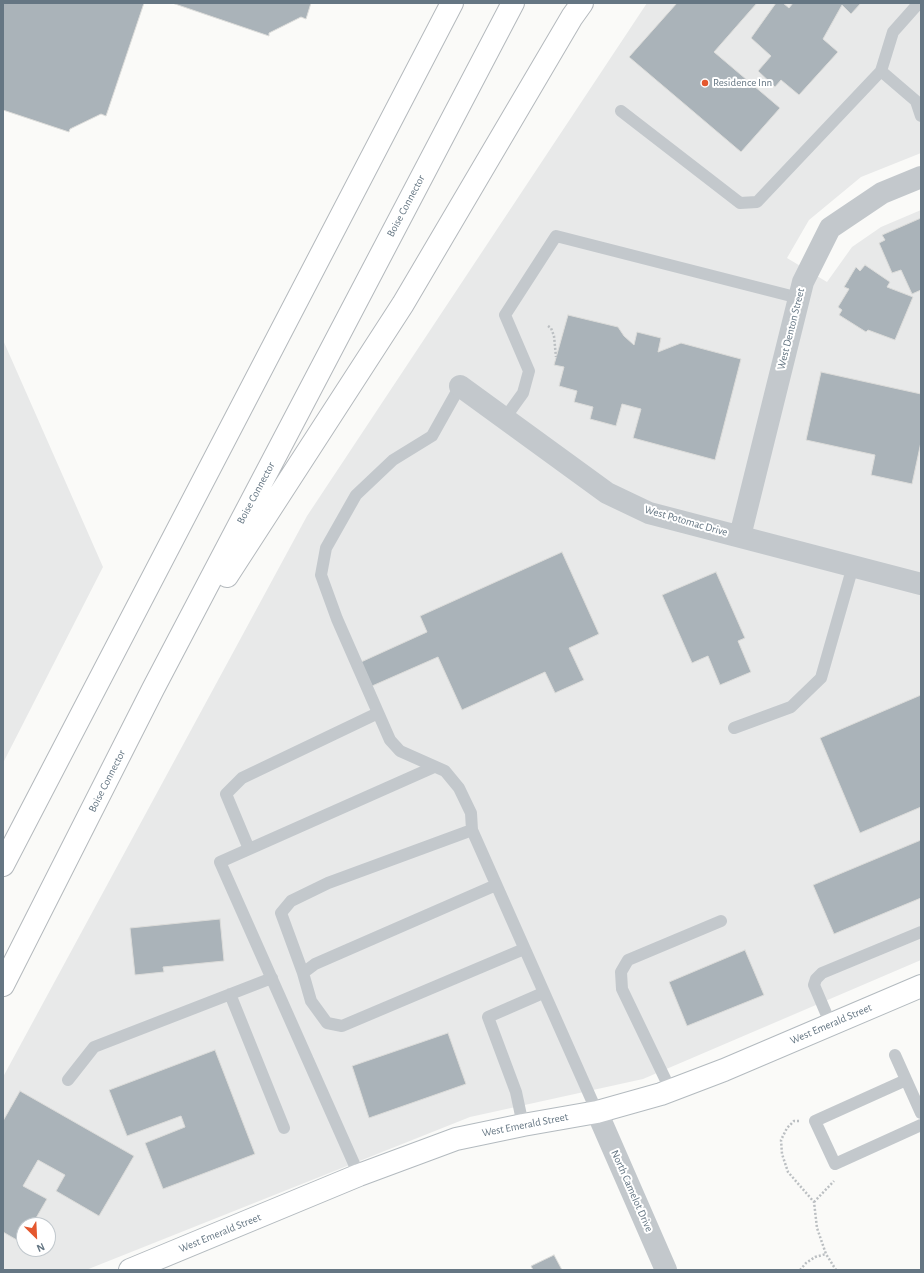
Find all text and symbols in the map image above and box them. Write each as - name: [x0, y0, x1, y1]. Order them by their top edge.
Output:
- place label: Residence Inn: [713, 76, 772, 90]
- marker: Residence Inn: [700, 78, 710, 88]
- street label: Boise Connector: [384, 173, 428, 239]
- street label: West Denton Street: [774, 287, 808, 371]
- street label: Boise Connector: [234, 460, 278, 526]
- street label: West Potomac Drive: [643, 503, 729, 539]
- street label: Boise Connector: [86, 748, 128, 814]
- street label: West Emerald Street: [788, 1001, 874, 1047]
- street label: West Emerald Street: [481, 1110, 569, 1140]
- street label: North Camelot Drive: [608, 1148, 656, 1234]
- street label: West Emerald Street: [177, 1210, 263, 1256]
- north arrow: [16, 1217, 56, 1257]
- text: N: [35, 1241, 46, 1254]

